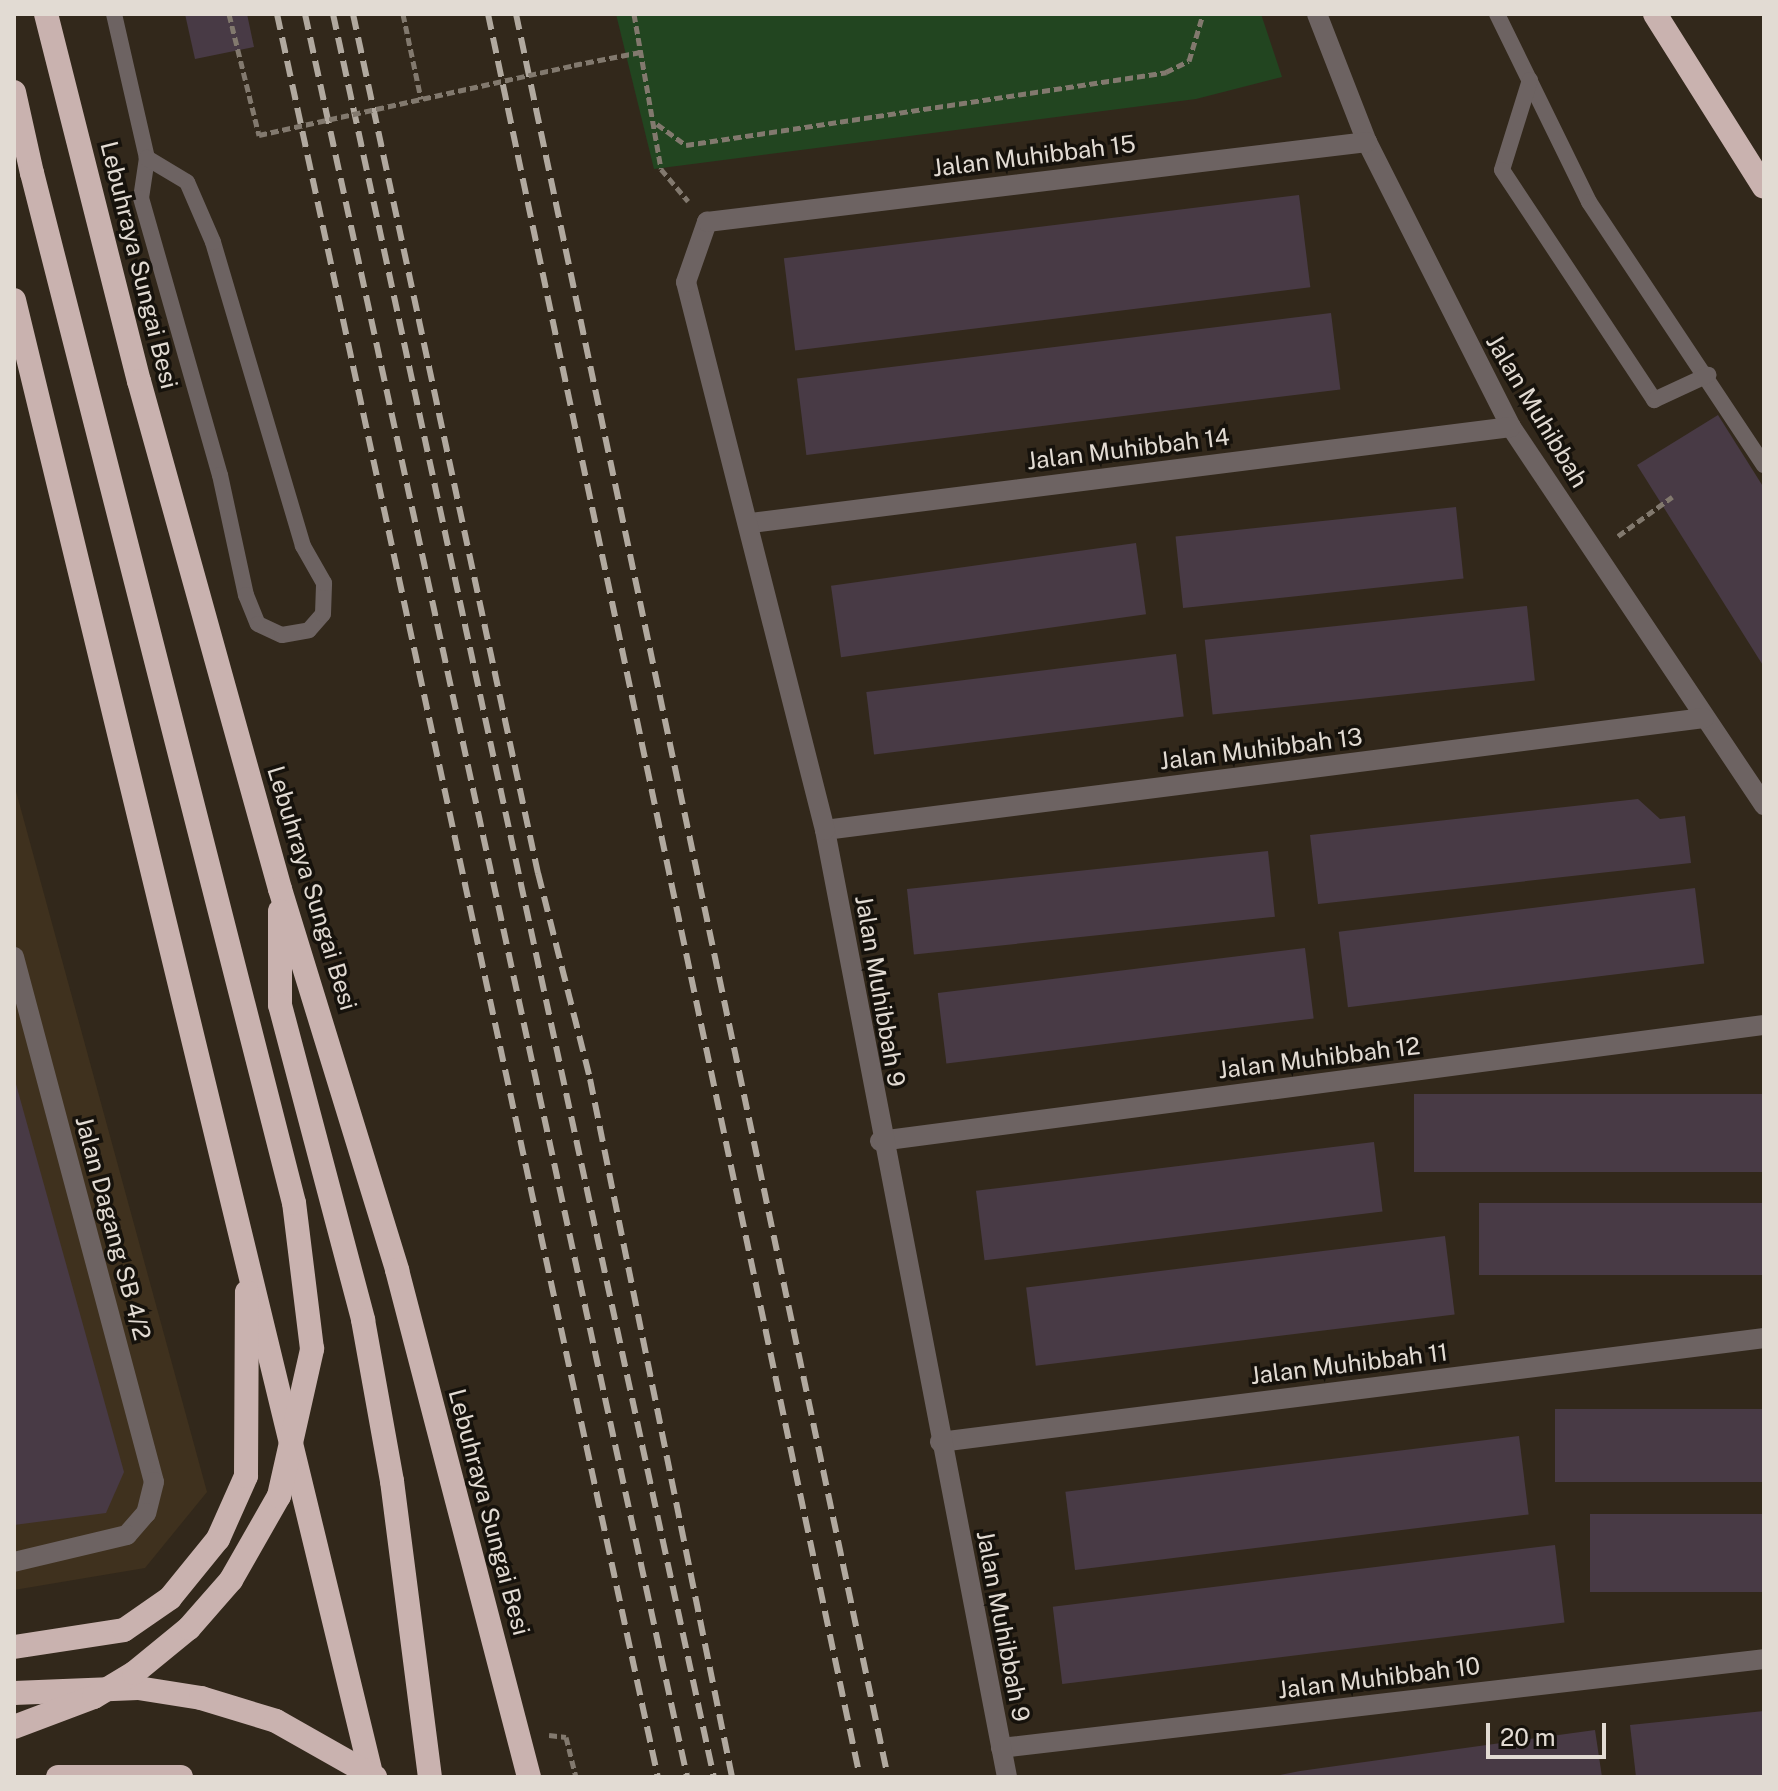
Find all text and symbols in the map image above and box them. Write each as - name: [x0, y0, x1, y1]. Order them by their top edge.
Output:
- street label: Jalan Muhibbah 15: [931, 129, 1137, 183]
- street label: Lebuhraya Sungai Besi: [94, 138, 184, 392]
- street label: Jalan Muhibbah: [1480, 329, 1594, 493]
- street label: Jalan Muhibbah 14: [1025, 422, 1231, 476]
- street label: Jalan Muhibbah 13: [1158, 722, 1364, 776]
- street label: Lebuhraya Sungai Besi: [261, 762, 363, 1014]
- street label: Jalan Muhibbah 9: [849, 893, 911, 1089]
- street label: Jalan Muhibbah 12: [1216, 1031, 1422, 1085]
- street label: Jalan Dagang SB 4/2: [69, 1113, 157, 1343]
- street label: Jalan Muhibbah 11: [1249, 1338, 1449, 1390]
- street label: Lebuhraya Sungai Besi: [442, 1386, 536, 1638]
- street label: Jalan Muhibbah 9: [970, 1528, 1036, 1724]
- street label: Jalan Muhibbah 10: [1276, 1651, 1482, 1705]
- scale bar: [1490, 1707, 1610, 1757]
- text: 20 m: [1500, 1723, 1556, 1751]

